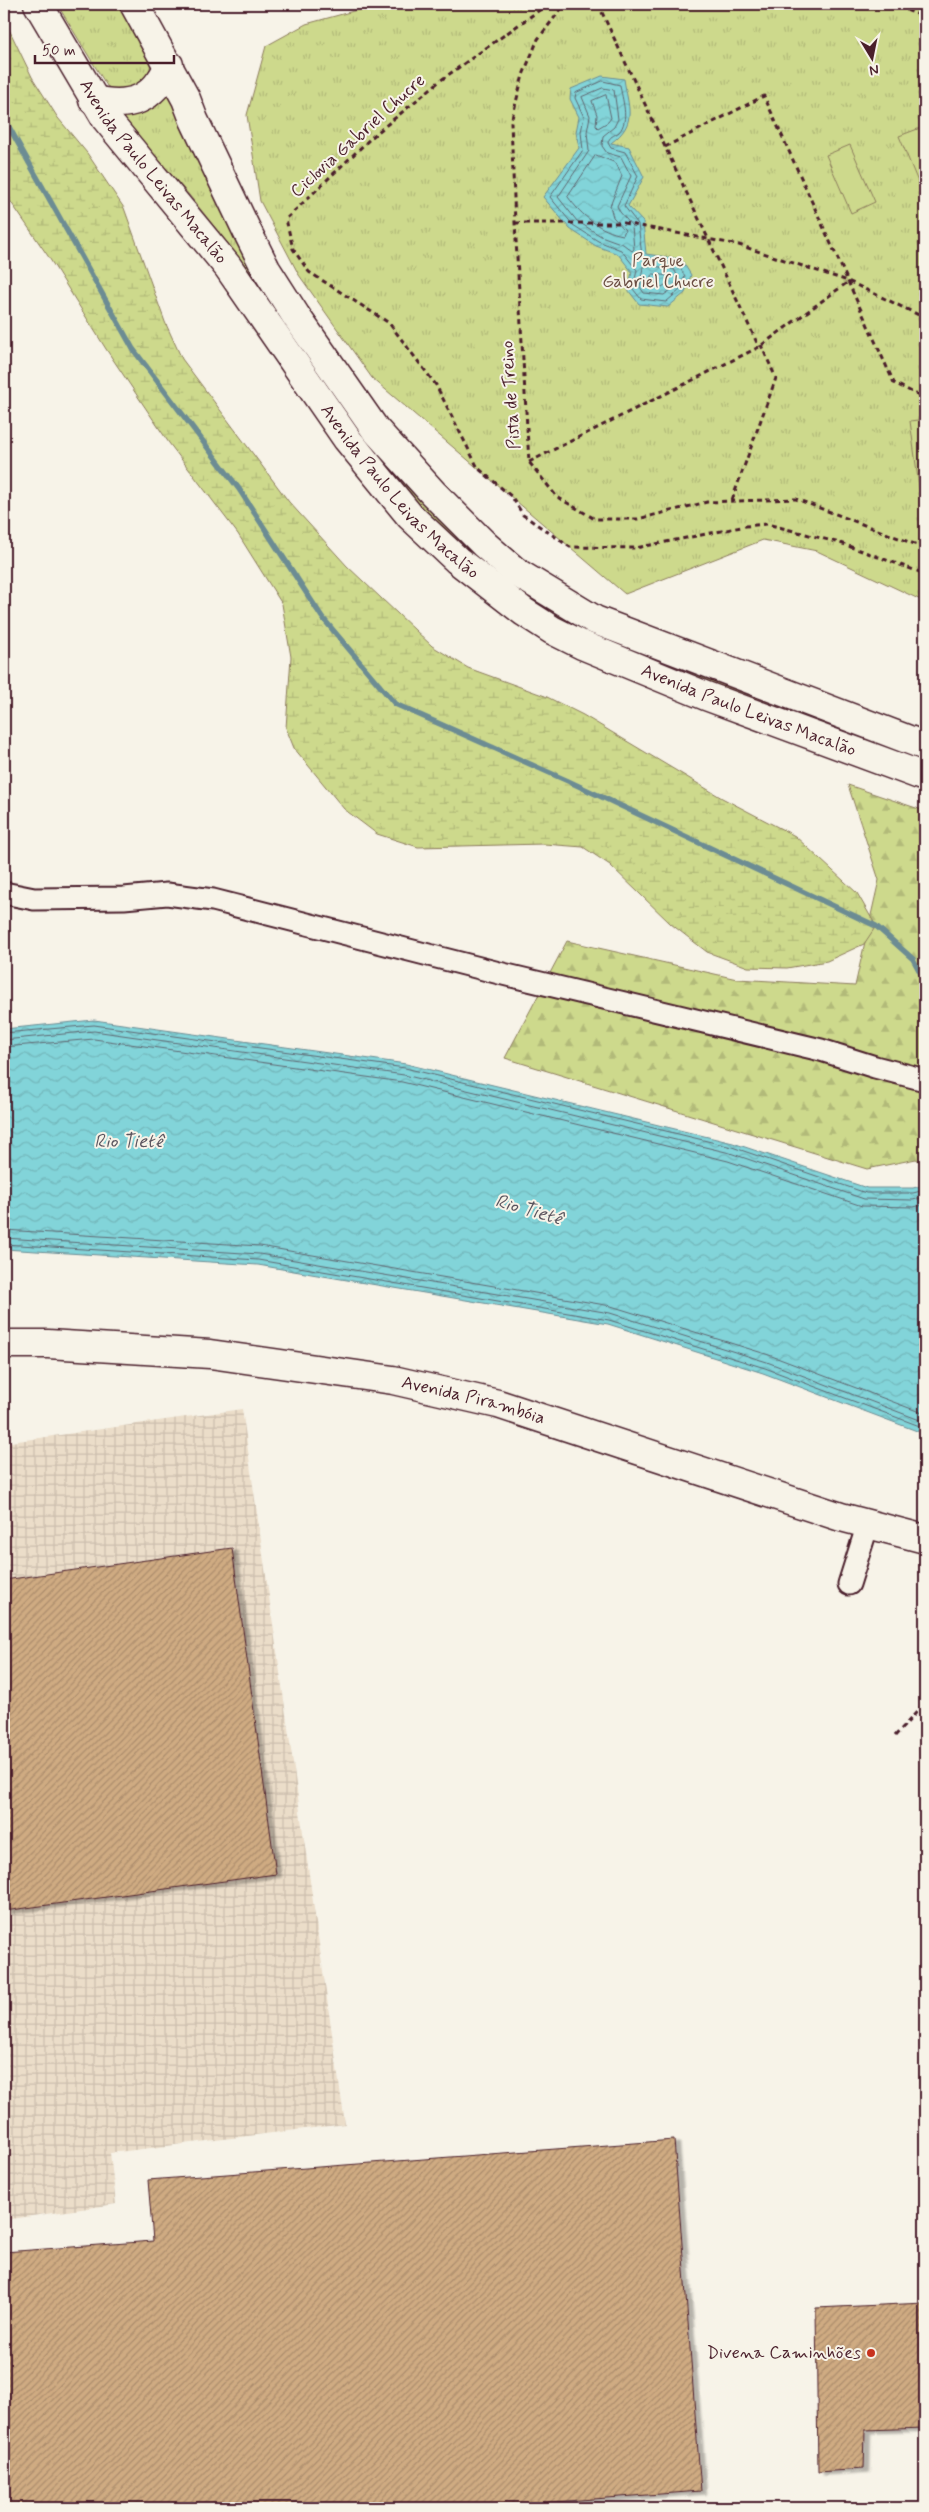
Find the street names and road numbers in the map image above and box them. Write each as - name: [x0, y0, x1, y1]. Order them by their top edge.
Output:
- street label: Ciclovia Gabriel Chucre: [285, 69, 431, 203]
- street label: Avenida Paulo Leivas Macalão: [73, 75, 233, 269]
- street label: Pista de Treino: [495, 340, 527, 450]
- street label: Avenida Paulo Leivas Macalão: [315, 400, 484, 585]
- street label: Avenida Paulo Leivas Macalão: [637, 659, 859, 762]
- street label: Avenida Pirambóia: [399, 1370, 548, 1431]

